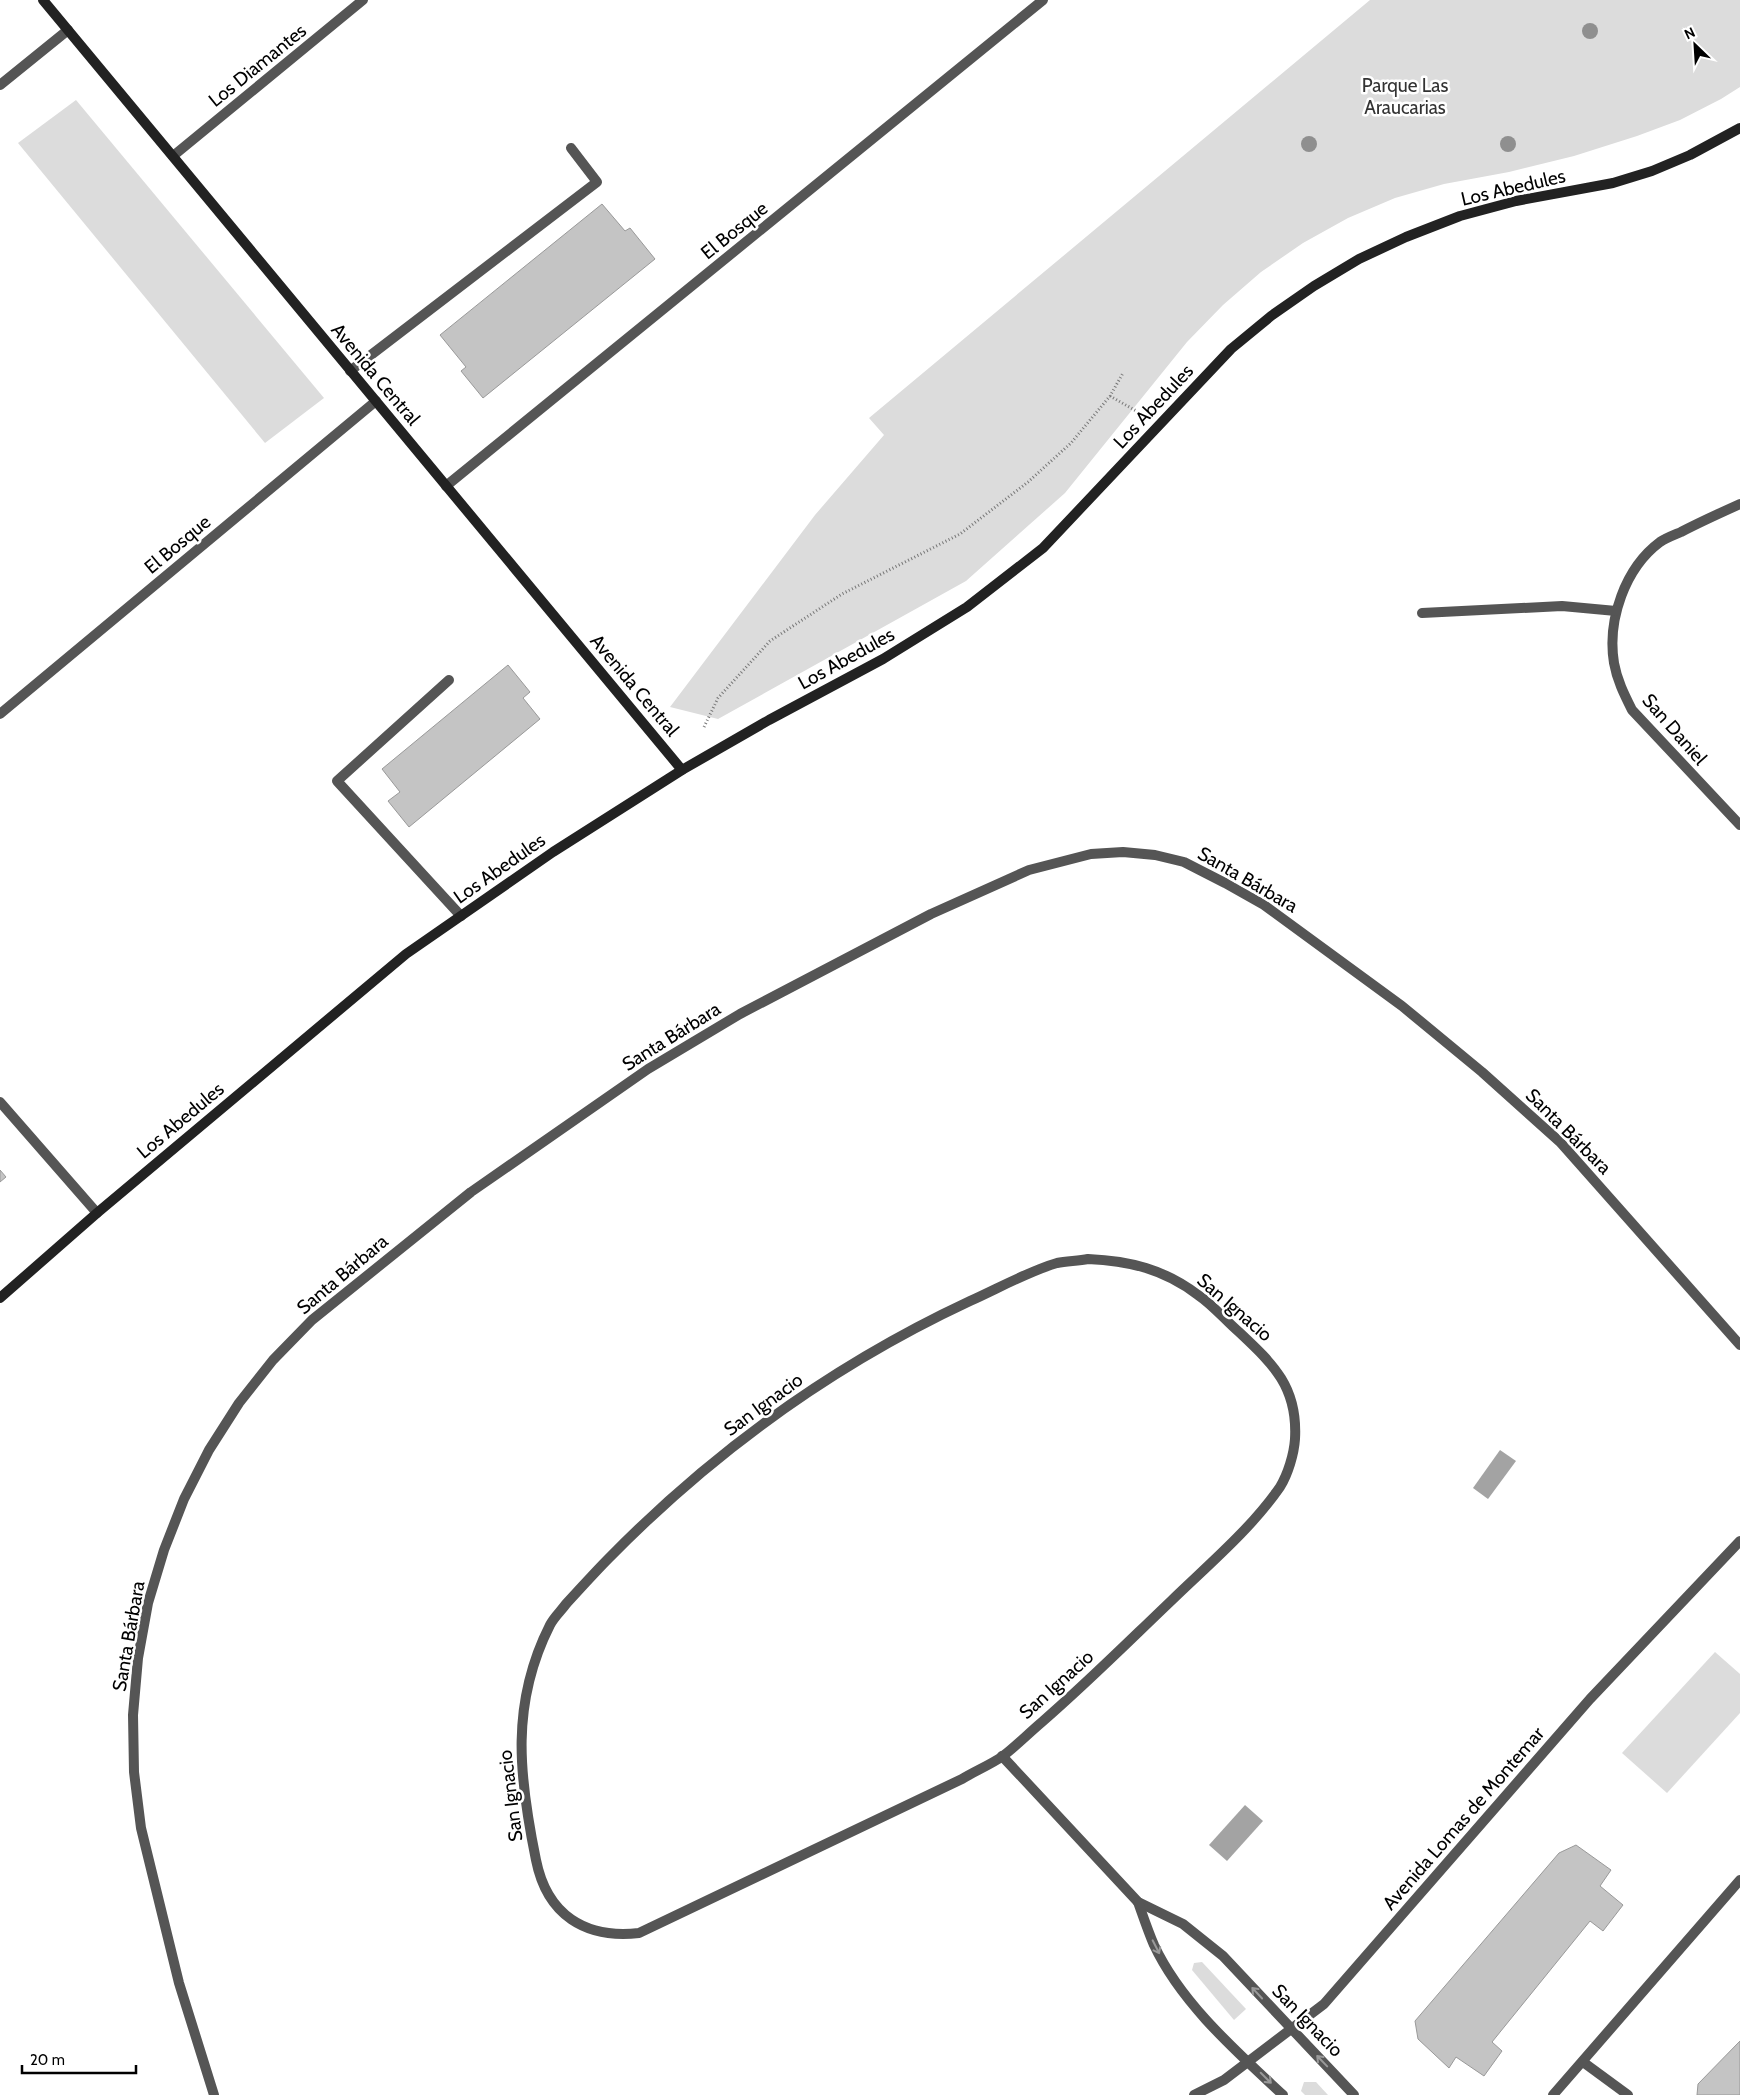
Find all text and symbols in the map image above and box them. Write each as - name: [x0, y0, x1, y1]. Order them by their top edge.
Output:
- street label: Los Diamantes: [204, 19, 311, 112]
- north arrow: [1670, 20, 1720, 70]
- text: N: [1681, 23, 1698, 43]
- park label: Parque Las Araucarias: [1362, 74, 1448, 119]
- street label: Los Abedules: [1459, 164, 1568, 211]
- street label: El Bosque: [696, 196, 773, 264]
- street label: Avenida Central: [326, 319, 425, 430]
- street label: Los Abedules: [1109, 360, 1198, 453]
- street label: El Bosque: [140, 510, 215, 579]
- street label: Los Abedules: [794, 623, 898, 694]
- street label: Avenida Central: [585, 630, 684, 741]
- street label: San Daniel: [1637, 689, 1712, 770]
- street label: Los Abedules: [449, 828, 550, 908]
- street label: Santa Bárbara: [1194, 842, 1302, 917]
- street label: Santa Bárbara: [618, 997, 725, 1076]
- street label: Los Abedules: [132, 1077, 229, 1163]
- street label: Santa Bárbara: [1521, 1084, 1616, 1179]
- street label: Santa Bárbara: [292, 1230, 392, 1319]
- street label: San Ignacio: [1192, 1269, 1277, 1346]
- street label: San Ignacio: [719, 1368, 807, 1441]
- street label: Santa Bárbara: [107, 1579, 150, 1693]
- street label: San Ignacio: [1014, 1645, 1098, 1724]
- street label: Avenida Lomas de Montemar: [1378, 1722, 1549, 1914]
- street label: San Ignacio: [493, 1749, 528, 1843]
- one-way arrow: [1151, 1940, 1161, 1955]
- street label: San Ignacio: [1267, 1979, 1348, 2061]
- one-way arrow: [1251, 1986, 1263, 1999]
- scale bar: [22, 2042, 136, 2074]
- text: 20 m: [30, 2051, 65, 2069]
- one-way arrow: [1316, 2055, 1328, 2068]
- one-way arrow: [1259, 2072, 1272, 2084]

